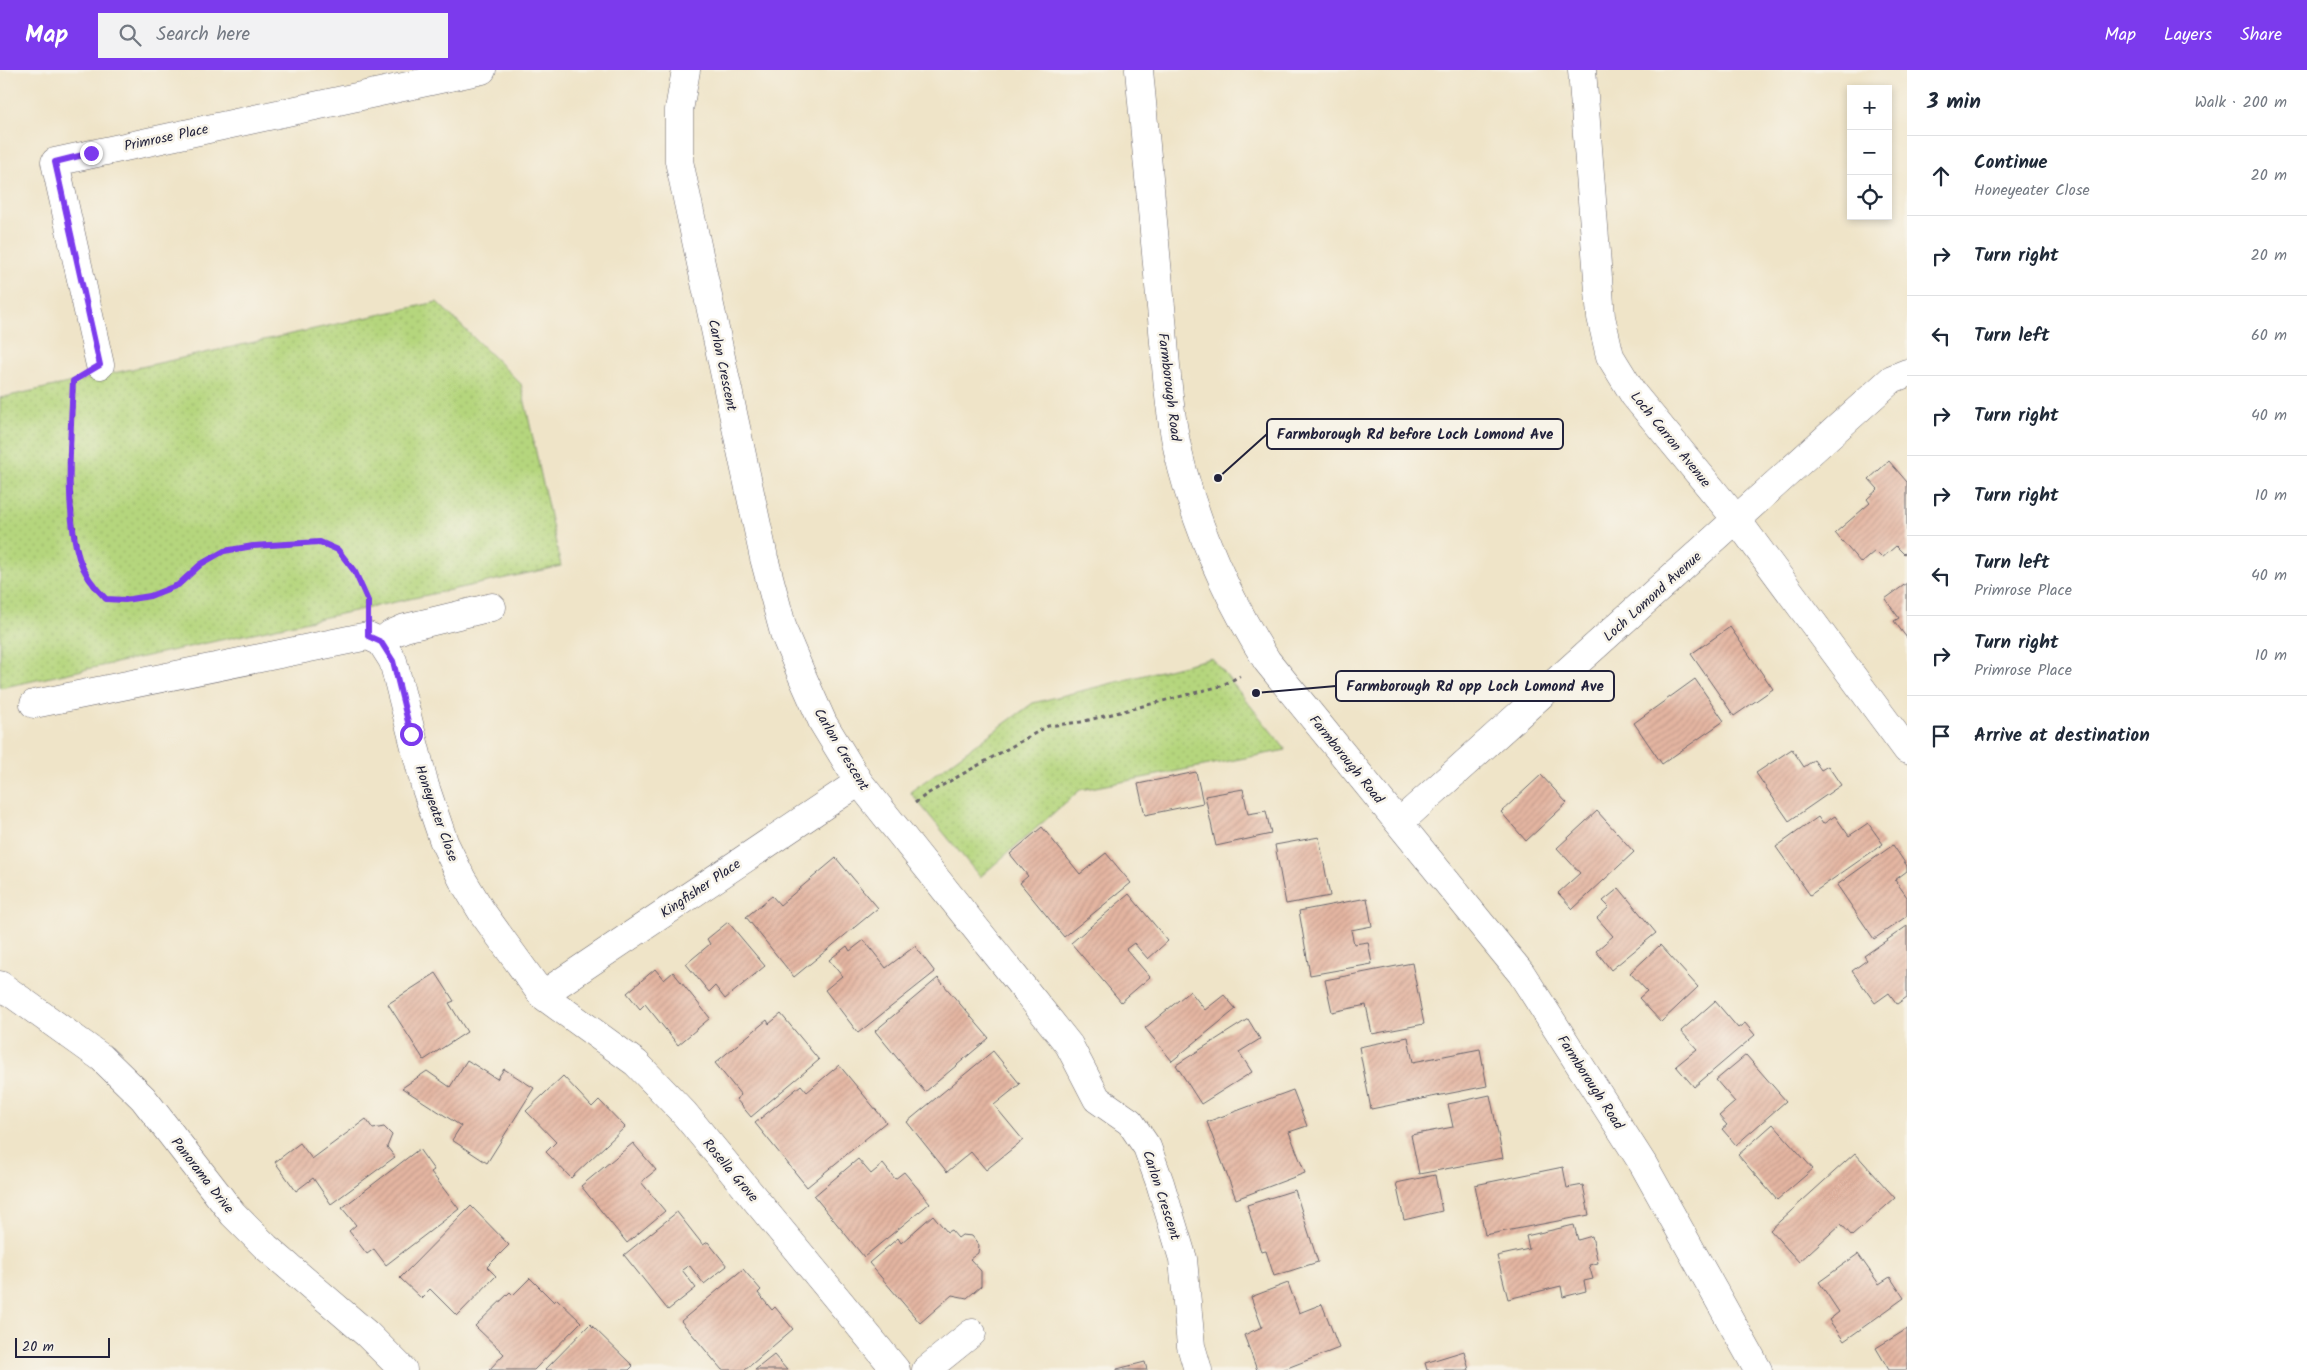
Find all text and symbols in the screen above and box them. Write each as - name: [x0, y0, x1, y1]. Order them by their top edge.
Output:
- search box: [98, 13, 448, 58]
- text: Map: [25, 16, 68, 55]
- text: Search here: [156, 20, 250, 50]
- icon: search: [116, 21, 144, 49]
- text: Map: [2105, 21, 2136, 50]
- text: Layers: [2164, 21, 2212, 50]
- text: Share: [2240, 21, 2282, 50]
- map controls: [1847, 85, 1892, 220]
- button: +: [1847, 85, 1892, 130]
- text: 3 min: [1927, 86, 1981, 119]
- text: Walk · 200 m: [2194, 90, 2287, 115]
- street label: Primrose Place: [122, 118, 211, 158]
- button: −: [1847, 130, 1892, 175]
- route end: [80, 142, 103, 165]
- text: Continue: [1974, 148, 2047, 178]
- icon: ahead: [1927, 162, 1955, 190]
- text: 20 m: [2251, 163, 2287, 188]
- button: locate: [1847, 175, 1892, 220]
- text: Honeyeater Close: [1974, 178, 2090, 203]
- text: Turn right: [1974, 241, 2059, 271]
- icon: right: [1927, 242, 1955, 270]
- text: 20 m: [2251, 243, 2287, 268]
- street label: Carlon Crescent: [702, 317, 743, 414]
- text: Turn left: [1974, 321, 2049, 351]
- icon: left: [1927, 322, 1955, 350]
- text: 60 m: [2251, 323, 2287, 348]
- street label: Farmborough Road: [1151, 332, 1187, 444]
- street label: Loch Carron Avenue: [1624, 387, 1716, 493]
- text: Turn right: [1974, 401, 2059, 431]
- icon: right: [1927, 402, 1955, 430]
- text: 40 m: [2251, 403, 2287, 428]
- callout: Farmborough Rd before Loch Lomond Ave: [1267, 419, 1563, 449]
- text: Farmborough Rd before Loch Lomond Ave: [1277, 423, 1554, 447]
- text: Turn right: [1974, 481, 2059, 511]
- icon: right: [1927, 482, 1955, 510]
- text: 10 m: [2255, 483, 2287, 508]
- street label: Loch Lomond Avenue: [1598, 546, 1707, 647]
- text: Turn left: [1974, 548, 2049, 578]
- icon: left: [1927, 562, 1955, 590]
- text: 40 m: [2251, 563, 2287, 588]
- text: Primrose Place: [1974, 578, 2072, 603]
- text: Turn right: [1974, 628, 2059, 658]
- icon: right: [1927, 642, 1955, 670]
- text: 10 m: [2255, 643, 2287, 668]
- text: Primrose Place: [1974, 658, 2072, 683]
- callout: Farmborough Rd opp Loch Lomond Ave: [1336, 671, 1614, 701]
- text: Farmborough Rd opp Loch Lomond Ave: [1346, 675, 1604, 699]
- street label: Carlon Crescent: [808, 704, 875, 796]
- street label: Farmborough Road: [1303, 710, 1390, 810]
- text: Arrive at destination: [1974, 721, 2150, 751]
- icon: arrive: [1927, 722, 1955, 750]
- route start: [400, 723, 423, 746]
- street label: Honeyeater Close: [408, 762, 464, 865]
- street label: Kingfisher Place: [656, 853, 746, 924]
- street label: Farmborough Road: [1551, 1031, 1630, 1135]
- street label: Panorama Drive: [165, 1133, 240, 1219]
- street label: Rosella Grove: [697, 1134, 764, 1208]
- street label: Carlon Crescent: [1136, 1148, 1186, 1244]
- scale bar: [15, 1335, 110, 1358]
- text: 20 m: [22, 1336, 54, 1358]

